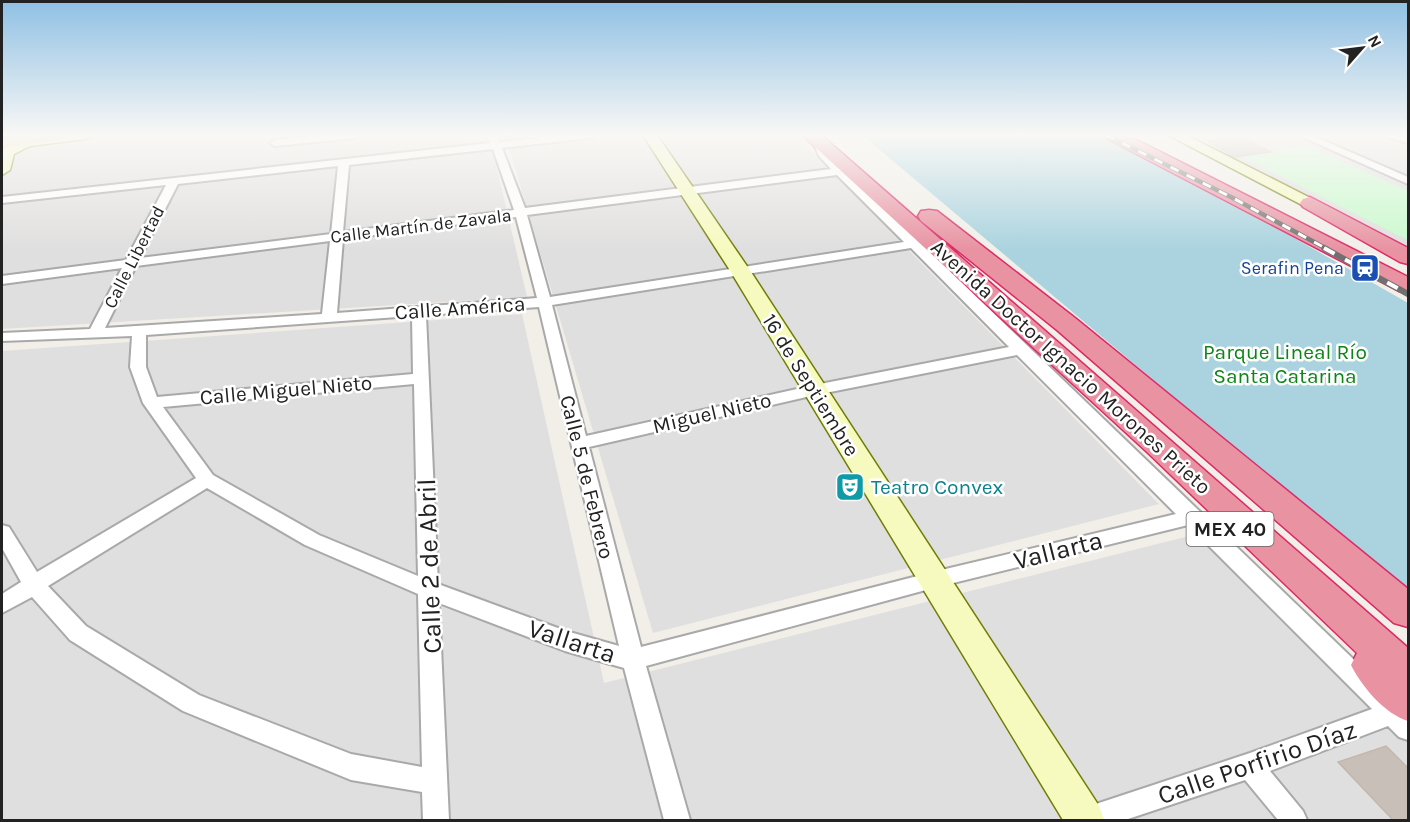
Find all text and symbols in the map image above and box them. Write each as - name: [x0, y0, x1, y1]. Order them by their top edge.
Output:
- north arrow: [1332, 18, 1392, 78]
- text: N: [1364, 32, 1386, 51]
- street label: Calle Libertad: [99, 202, 169, 312]
- street label: Calle Martín de Zavala: [329, 204, 513, 248]
- street label: Avenida Doctor Ignacio Morones Prieto: [926, 235, 1216, 499]
- station icon: Serafin Pena: [1349, 252, 1381, 284]
- place label: Serafin Pena: [1241, 257, 1344, 279]
- street label: Calle América: [394, 291, 526, 325]
- street label: 16 de Septiembre: [758, 309, 864, 461]
- park label: Parque Lineal Río Santa Catarina: [1203, 340, 1367, 388]
- street label: Calle Miguel Nieto: [199, 371, 373, 409]
- street label: Miguel Nieto: [650, 388, 774, 438]
- street label: Calle 5 de Febrero: [555, 393, 619, 561]
- theatre icon: Teatro Convex: [834, 471, 866, 503]
- place label: Teatro Convex: [871, 475, 1004, 499]
- street label: Calle 2 de Abril: [411, 478, 448, 654]
- road number: MEX 40: [1186, 512, 1274, 546]
- street label: Vallarta: [1010, 525, 1106, 576]
- street label: Vallarta: [524, 613, 620, 670]
- street label: Calle Porfirio Díaz: [1154, 714, 1361, 811]

